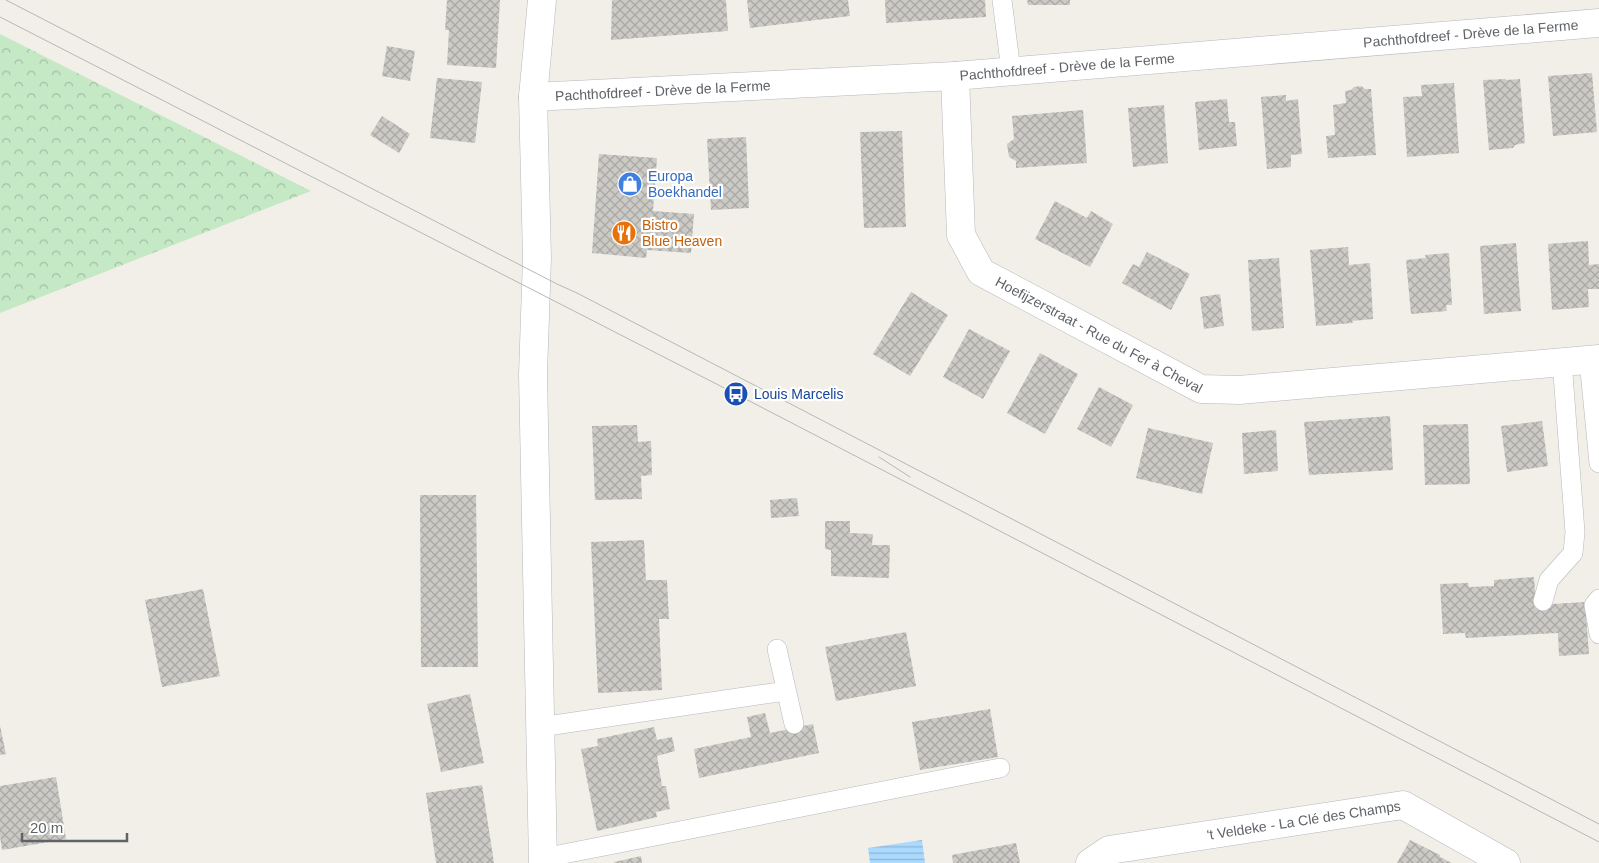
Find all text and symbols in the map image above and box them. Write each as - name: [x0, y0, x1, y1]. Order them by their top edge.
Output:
- street label: Pachthofdreef - Drève de la Ferme: [1363, 17, 1579, 50]
- street label: Pachthofdreef - Drève de la Ferme: [959, 50, 1175, 84]
- street label: Pachthofdreef - Drève de la Ferme: [555, 77, 771, 104]
- place label: Europa Boekhandel: [648, 168, 722, 200]
- shop icon: Europa Boekhandel: [617, 171, 643, 197]
- place label: Bistro Blue Heaven: [642, 217, 722, 249]
- restaurant icon: Bistro Blue Heaven: [611, 220, 637, 246]
- street label: Hoefijzerstraat - Rue du Fer à Cheval: [993, 273, 1205, 396]
- bus stop icon: Louis Marcelis: [723, 381, 749, 407]
- place label: Louis Marcelis: [754, 386, 843, 402]
- street label: 't Veldeke - La Clé des Champs: [1206, 797, 1402, 843]
- scale bar: [22, 810, 128, 842]
- text: 20 m: [30, 819, 63, 836]

